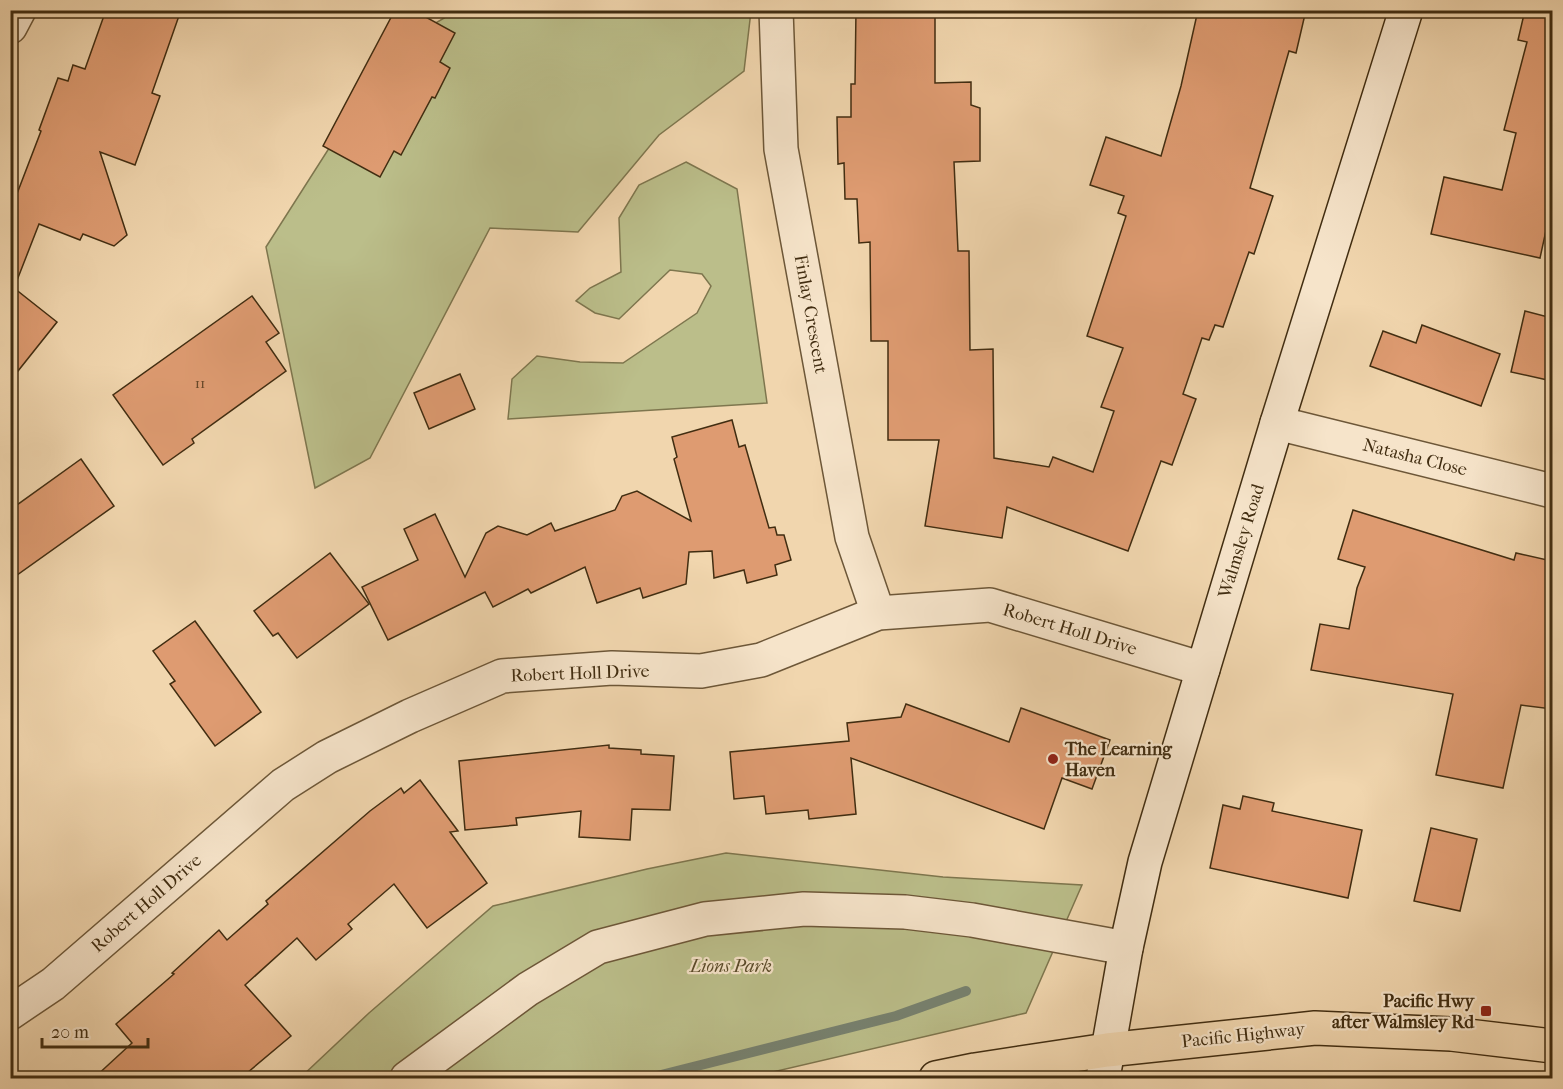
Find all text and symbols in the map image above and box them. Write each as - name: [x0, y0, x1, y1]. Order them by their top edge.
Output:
- street label: Finlay Crescent: [790, 253, 831, 376]
- house number: 11: [195, 374, 205, 392]
- street label: Natasha Close: [1361, 434, 1469, 481]
- street label: Walmsley Road: [1214, 481, 1269, 602]
- street label: Robert Holl Drive: [1000, 599, 1139, 660]
- street label: Robert Holl Drive: [510, 661, 650, 686]
- place label: The Learning Haven: [1064, 739, 1173, 781]
- marker: The Learning Haven: [1046, 752, 1060, 766]
- street label: Robert Holl Drive: [87, 850, 206, 957]
- park label: Lions Park: [688, 956, 772, 977]
- place label: Pacific Hwy after Walmsley Rd: [1332, 991, 1475, 1033]
- marker: Pacific Hwy after Walmsley Rd: [1479, 1004, 1493, 1018]
- scale bar: [42, 1011, 148, 1049]
- street label: Pacific Highway: [1180, 1018, 1307, 1052]
- text: 20 m: [51, 1022, 89, 1043]

